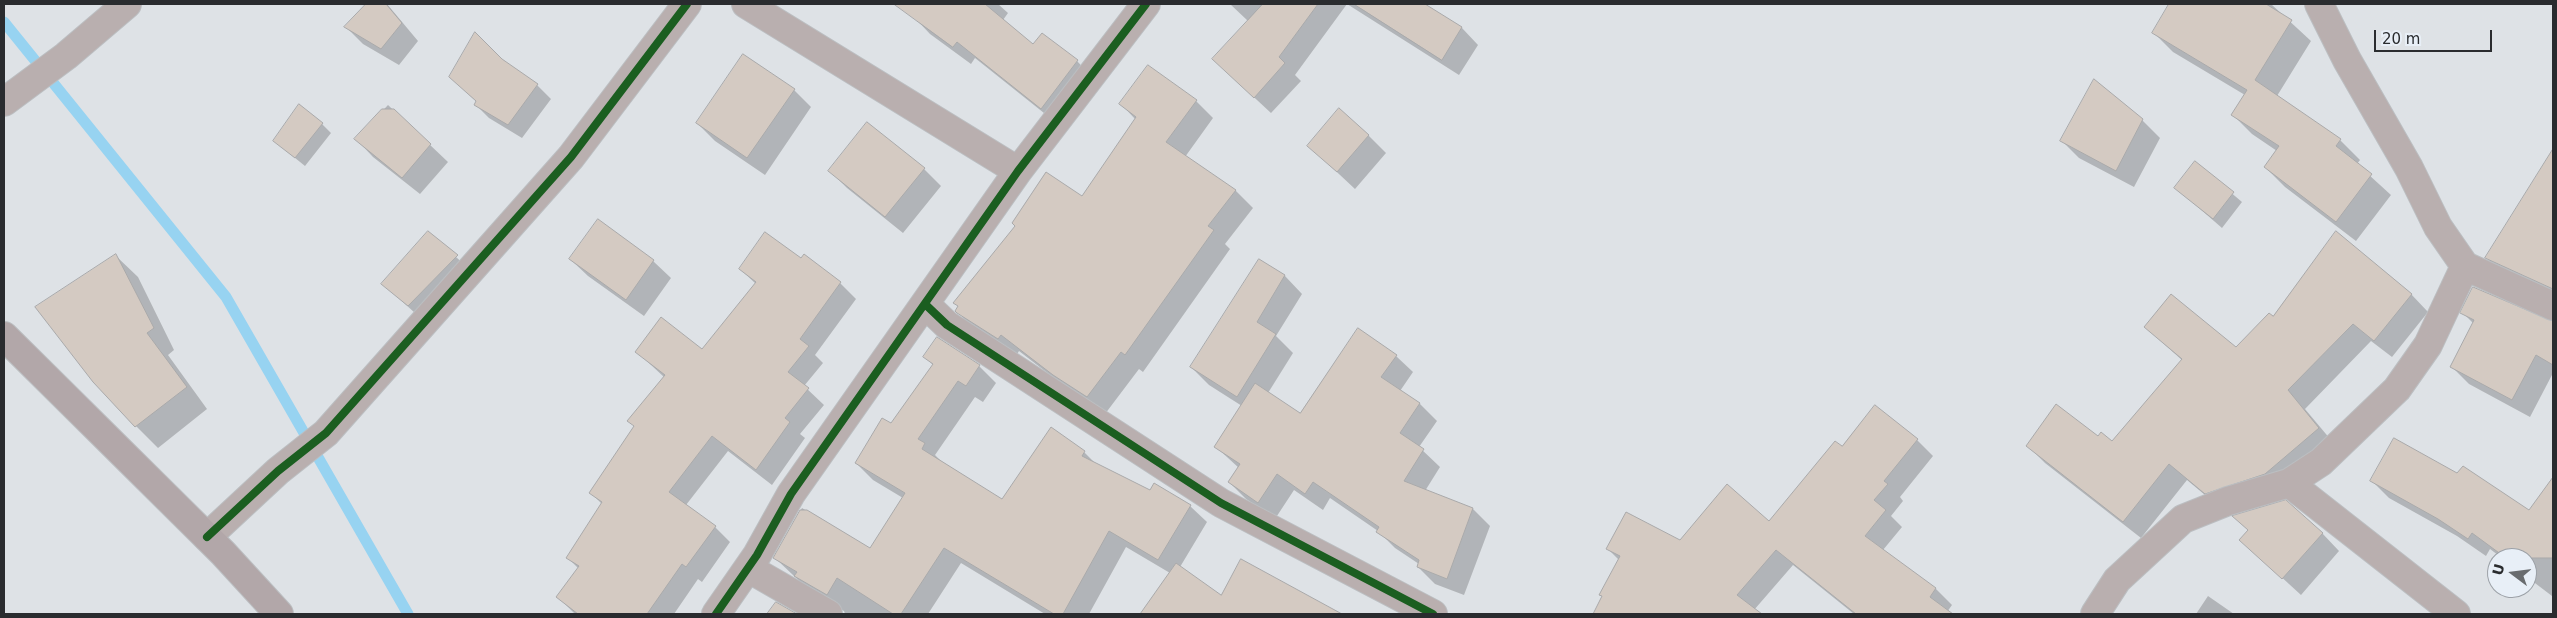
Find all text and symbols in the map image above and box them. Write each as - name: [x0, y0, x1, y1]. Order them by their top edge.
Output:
- scale bar: [2377, 20, 2494, 52]
- text: 20 m: [2382, 30, 2420, 48]
- north arrow: [2487, 548, 2537, 598]
- text: U: [2489, 562, 2508, 577]

